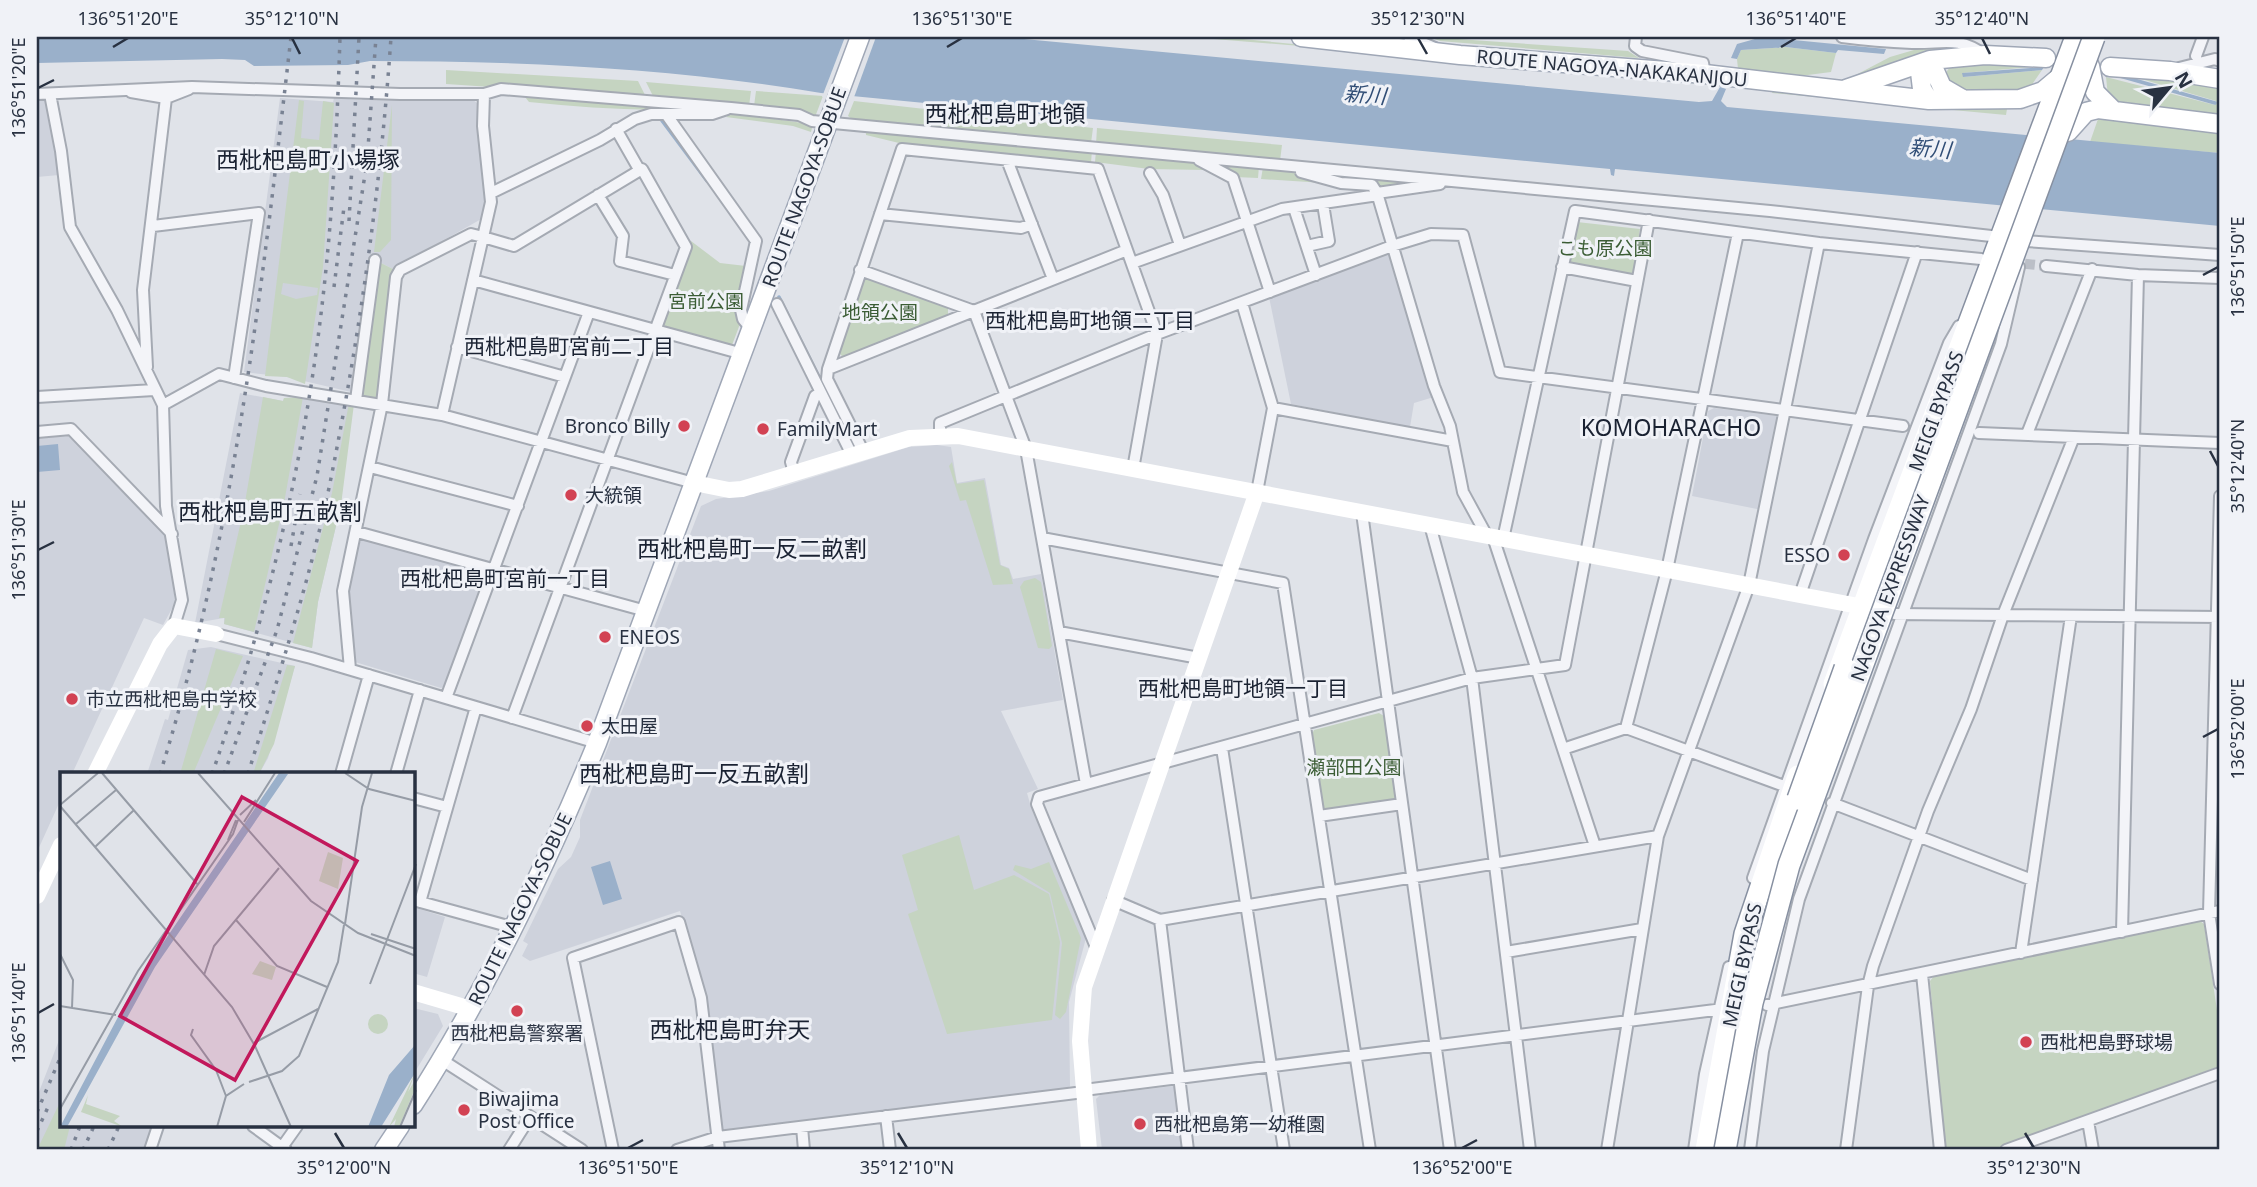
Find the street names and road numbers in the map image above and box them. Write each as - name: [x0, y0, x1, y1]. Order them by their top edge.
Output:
- street label: ROUTE NAGOYA-NAKAKANJOU: [1475, 43, 1749, 93]
- street label: ROUTE NAGOYA-SOBUE: [756, 83, 852, 291]
- street label: MEIGI BYPASS: [1902, 347, 1970, 475]
- street label: NAGOYA EXPRESSWAY: [1844, 491, 1936, 685]
- street label: ROUTE NAGOYA-SOBUE: [462, 808, 578, 1010]
- street label: MEIGI BYPASS: [1716, 901, 1768, 1029]

